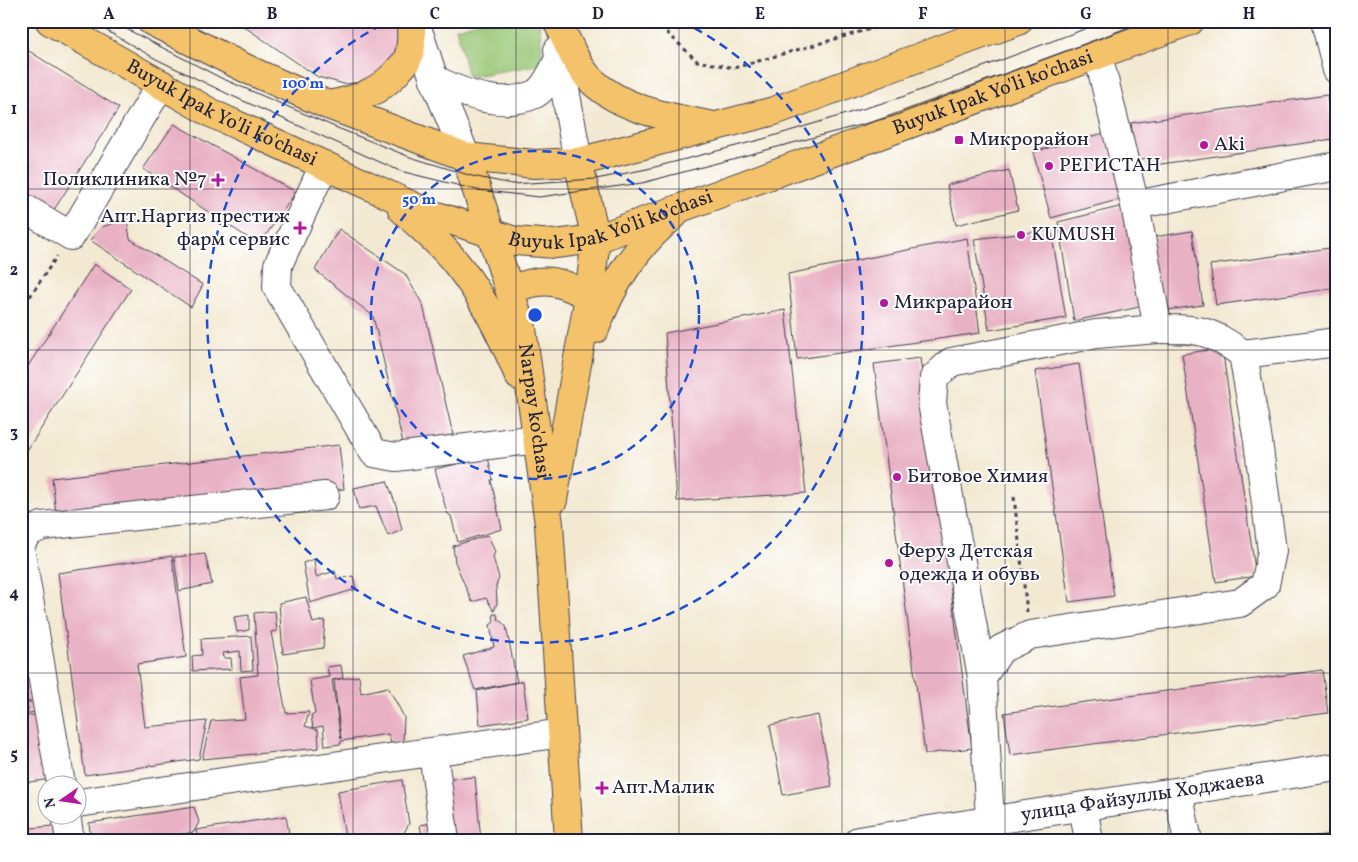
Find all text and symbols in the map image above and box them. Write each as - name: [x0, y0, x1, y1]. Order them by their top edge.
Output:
- text: A: [103, 4, 115, 26]
- text: B: [267, 4, 278, 26]
- text: C: [430, 4, 440, 26]
- text: D: [592, 4, 604, 26]
- text: E: [755, 4, 765, 26]
- text: F: [918, 4, 928, 26]
- text: G: [1080, 4, 1092, 26]
- text: H: [1243, 4, 1255, 26]
- street label: Buyuk Ipak Yo'li ko'chasi: [889, 44, 1097, 143]
- street label: Buyuk Ipak Yo'li ko'chasi: [120, 53, 322, 174]
- text: 100 m: [282, 74, 325, 95]
- text: 1: [11, 99, 17, 121]
- place label: Микрорайон: [969, 126, 1089, 154]
- place label: Aki: [1214, 131, 1245, 159]
- marker: Микрорайон: [953, 134, 965, 146]
- marker: Aki: [1198, 139, 1210, 151]
- place label: РЕГИСТАН: [1059, 152, 1161, 180]
- marker: РЕГИСТАН: [1043, 160, 1055, 172]
- place label: Поликлиника №7: [43, 166, 207, 194]
- marker: Поликлиника №7: [211, 173, 225, 187]
- street label: Buyuk Ipak Yo'li ko'chasi: [504, 183, 717, 258]
- text: 50 m: [402, 190, 436, 211]
- place label: Апт.Наргиз престиж фарм сервис: [100, 203, 290, 254]
- place label: KUMUSH: [1031, 221, 1116, 249]
- marker: Апт.Наргиз престиж фарм сервис: [294, 222, 306, 234]
- marker: KUMUSH: [1015, 229, 1027, 241]
- text: 2: [10, 260, 18, 282]
- place label: Микрарайон: [894, 289, 1013, 317]
- marker: Микрарайон: [878, 297, 890, 309]
- centre of rings: [526, 306, 544, 324]
- street label: Narpay ko'chasi: [510, 342, 557, 481]
- text: 3: [10, 422, 18, 444]
- place label: Битовое Химия: [907, 463, 1048, 491]
- marker: Битовое Химия: [891, 471, 903, 483]
- place label: Феруз Детская одежда и обувь: [899, 538, 1040, 589]
- marker: Феруз Детская одежда и обувь: [883, 557, 895, 569]
- text: 4: [9, 583, 19, 605]
- text: 5: [10, 744, 18, 766]
- street label: улица Файзуллы Ходжаева: [1019, 764, 1266, 830]
- north arrow: [38, 774, 88, 824]
- place label: Апт.Малик: [612, 774, 715, 802]
- marker: Апт.Малик: [596, 782, 608, 794]
- text: N: [40, 795, 61, 810]

